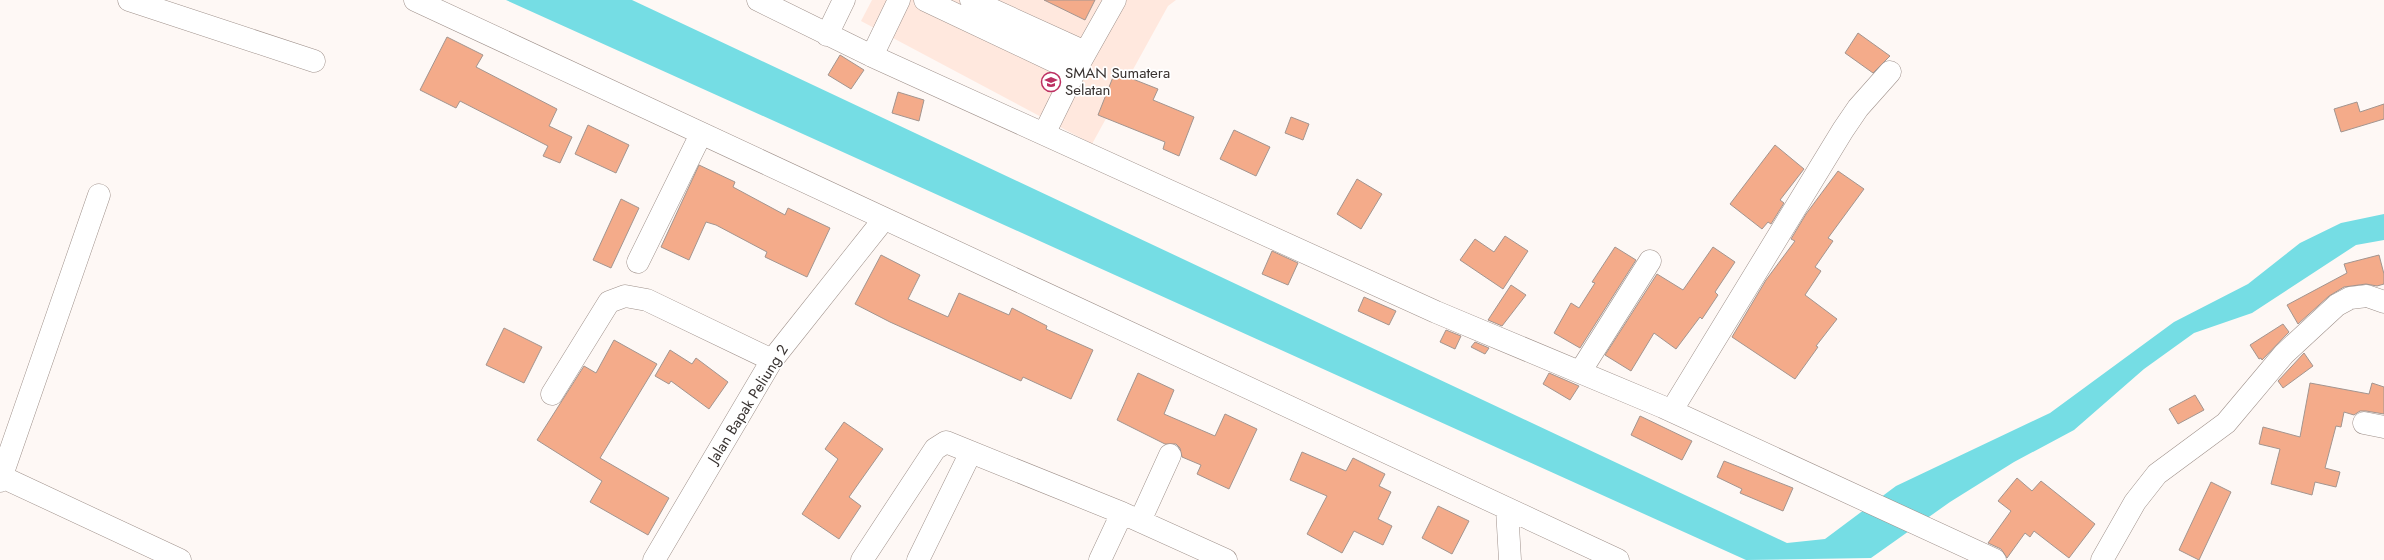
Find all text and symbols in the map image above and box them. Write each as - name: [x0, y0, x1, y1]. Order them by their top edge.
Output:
- place label: SMAN Sumatera Selatan: [1065, 62, 1170, 101]
- school or university icon: SMAN Sumatera Selatan: [1040, 71, 1062, 93]
- street label: Jalan Bapak Peliung 2: [701, 340, 793, 469]

